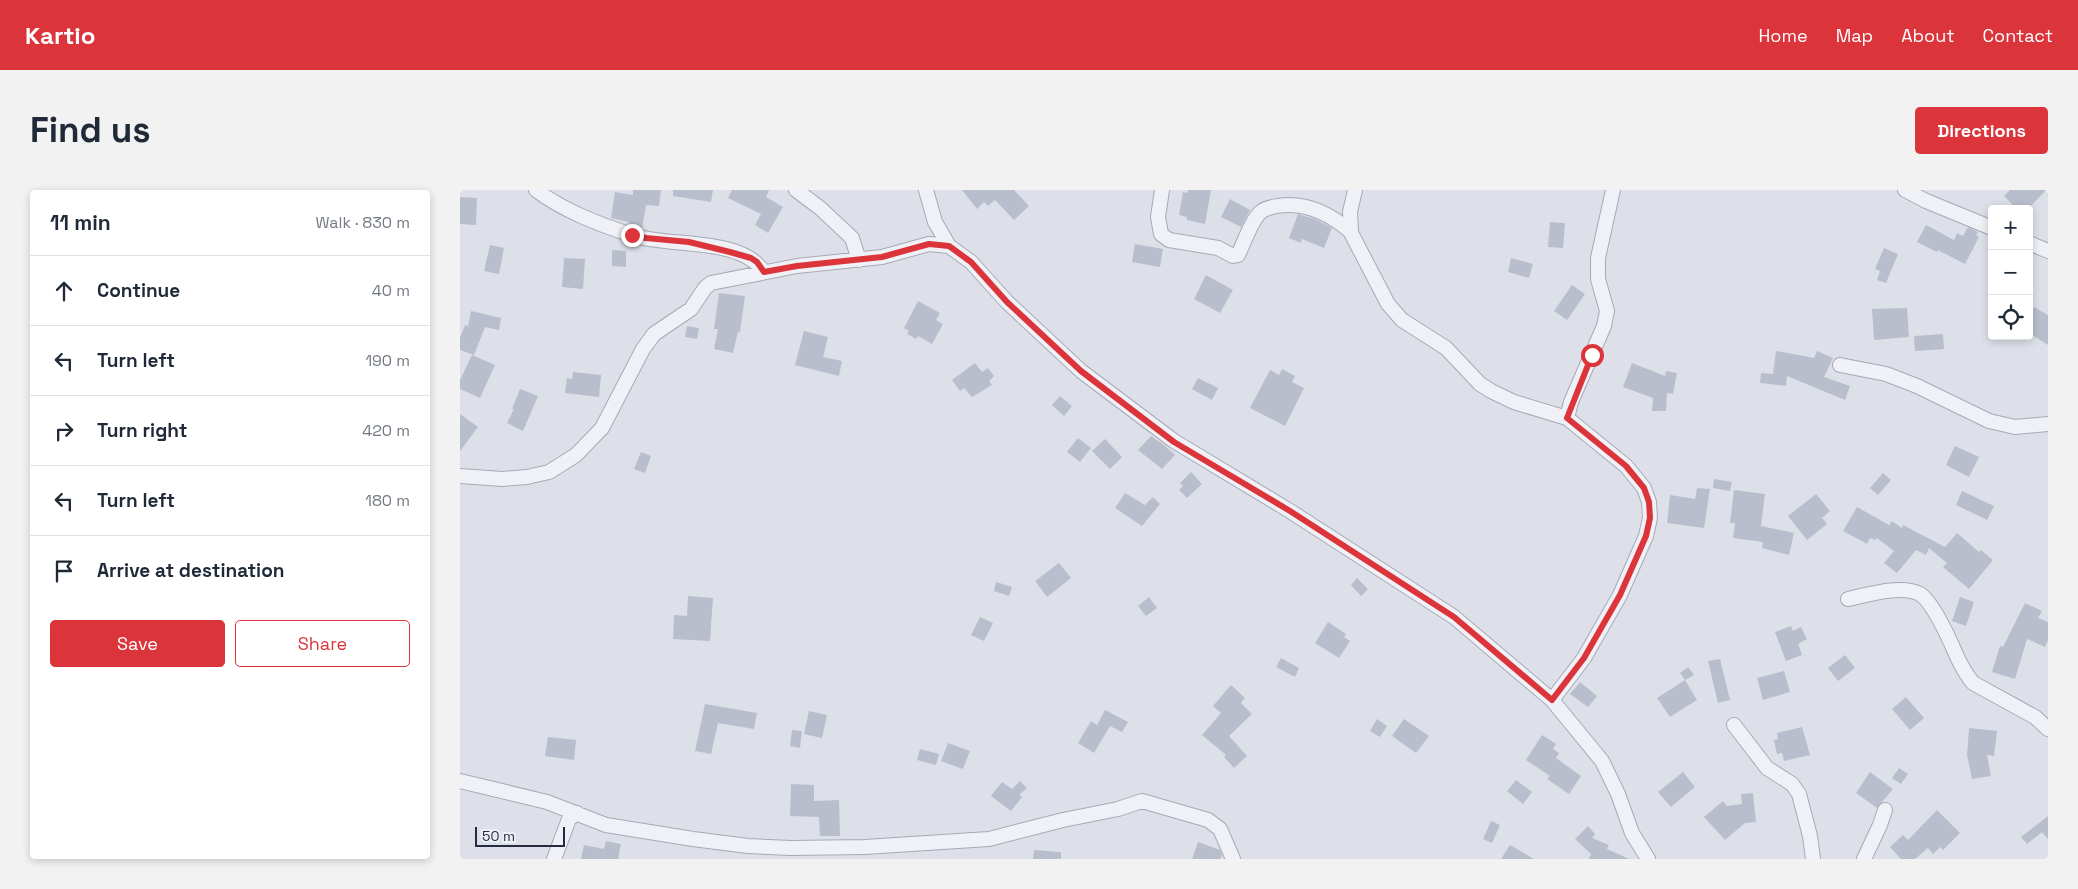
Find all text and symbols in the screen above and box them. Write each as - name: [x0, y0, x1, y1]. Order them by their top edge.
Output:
- text: Kartio: [25, 20, 95, 51]
- text: Home: [1759, 24, 1808, 47]
- text: Map: [1836, 24, 1873, 47]
- text: About: [1901, 24, 1955, 47]
- text: Contact: [1983, 24, 2053, 47]
- button: Directions: [1915, 107, 2048, 154]
- text: Find us: [30, 108, 151, 152]
- map controls: [1988, 205, 2033, 340]
- button: +: [1988, 205, 2033, 250]
- text: 11 min: [50, 209, 111, 236]
- text: Walk · 830 m: [315, 212, 410, 233]
- route end: [621, 224, 644, 247]
- button: −: [1988, 250, 2033, 295]
- icon: ahead: [50, 277, 78, 305]
- text: Continue: [97, 278, 180, 303]
- text: 40 m: [372, 280, 410, 301]
- button: locate: [1988, 295, 2033, 340]
- route start: [1581, 344, 1604, 367]
- icon: left: [50, 347, 78, 375]
- text: Turn left: [97, 348, 175, 373]
- text: 190 m: [365, 350, 410, 371]
- icon: right: [50, 417, 78, 445]
- text: Turn right: [97, 418, 187, 443]
- text: 420 m: [362, 420, 410, 441]
- icon: left: [50, 487, 78, 515]
- text: Turn left: [97, 488, 175, 513]
- text: 180 m: [365, 490, 410, 511]
- icon: arrive: [50, 557, 78, 585]
- text: Arrive at destination: [97, 558, 285, 583]
- button: Save: [50, 620, 225, 667]
- button: Share: [235, 620, 410, 667]
- scale bar: [475, 824, 565, 847]
- text: 50 m: [482, 827, 515, 845]

